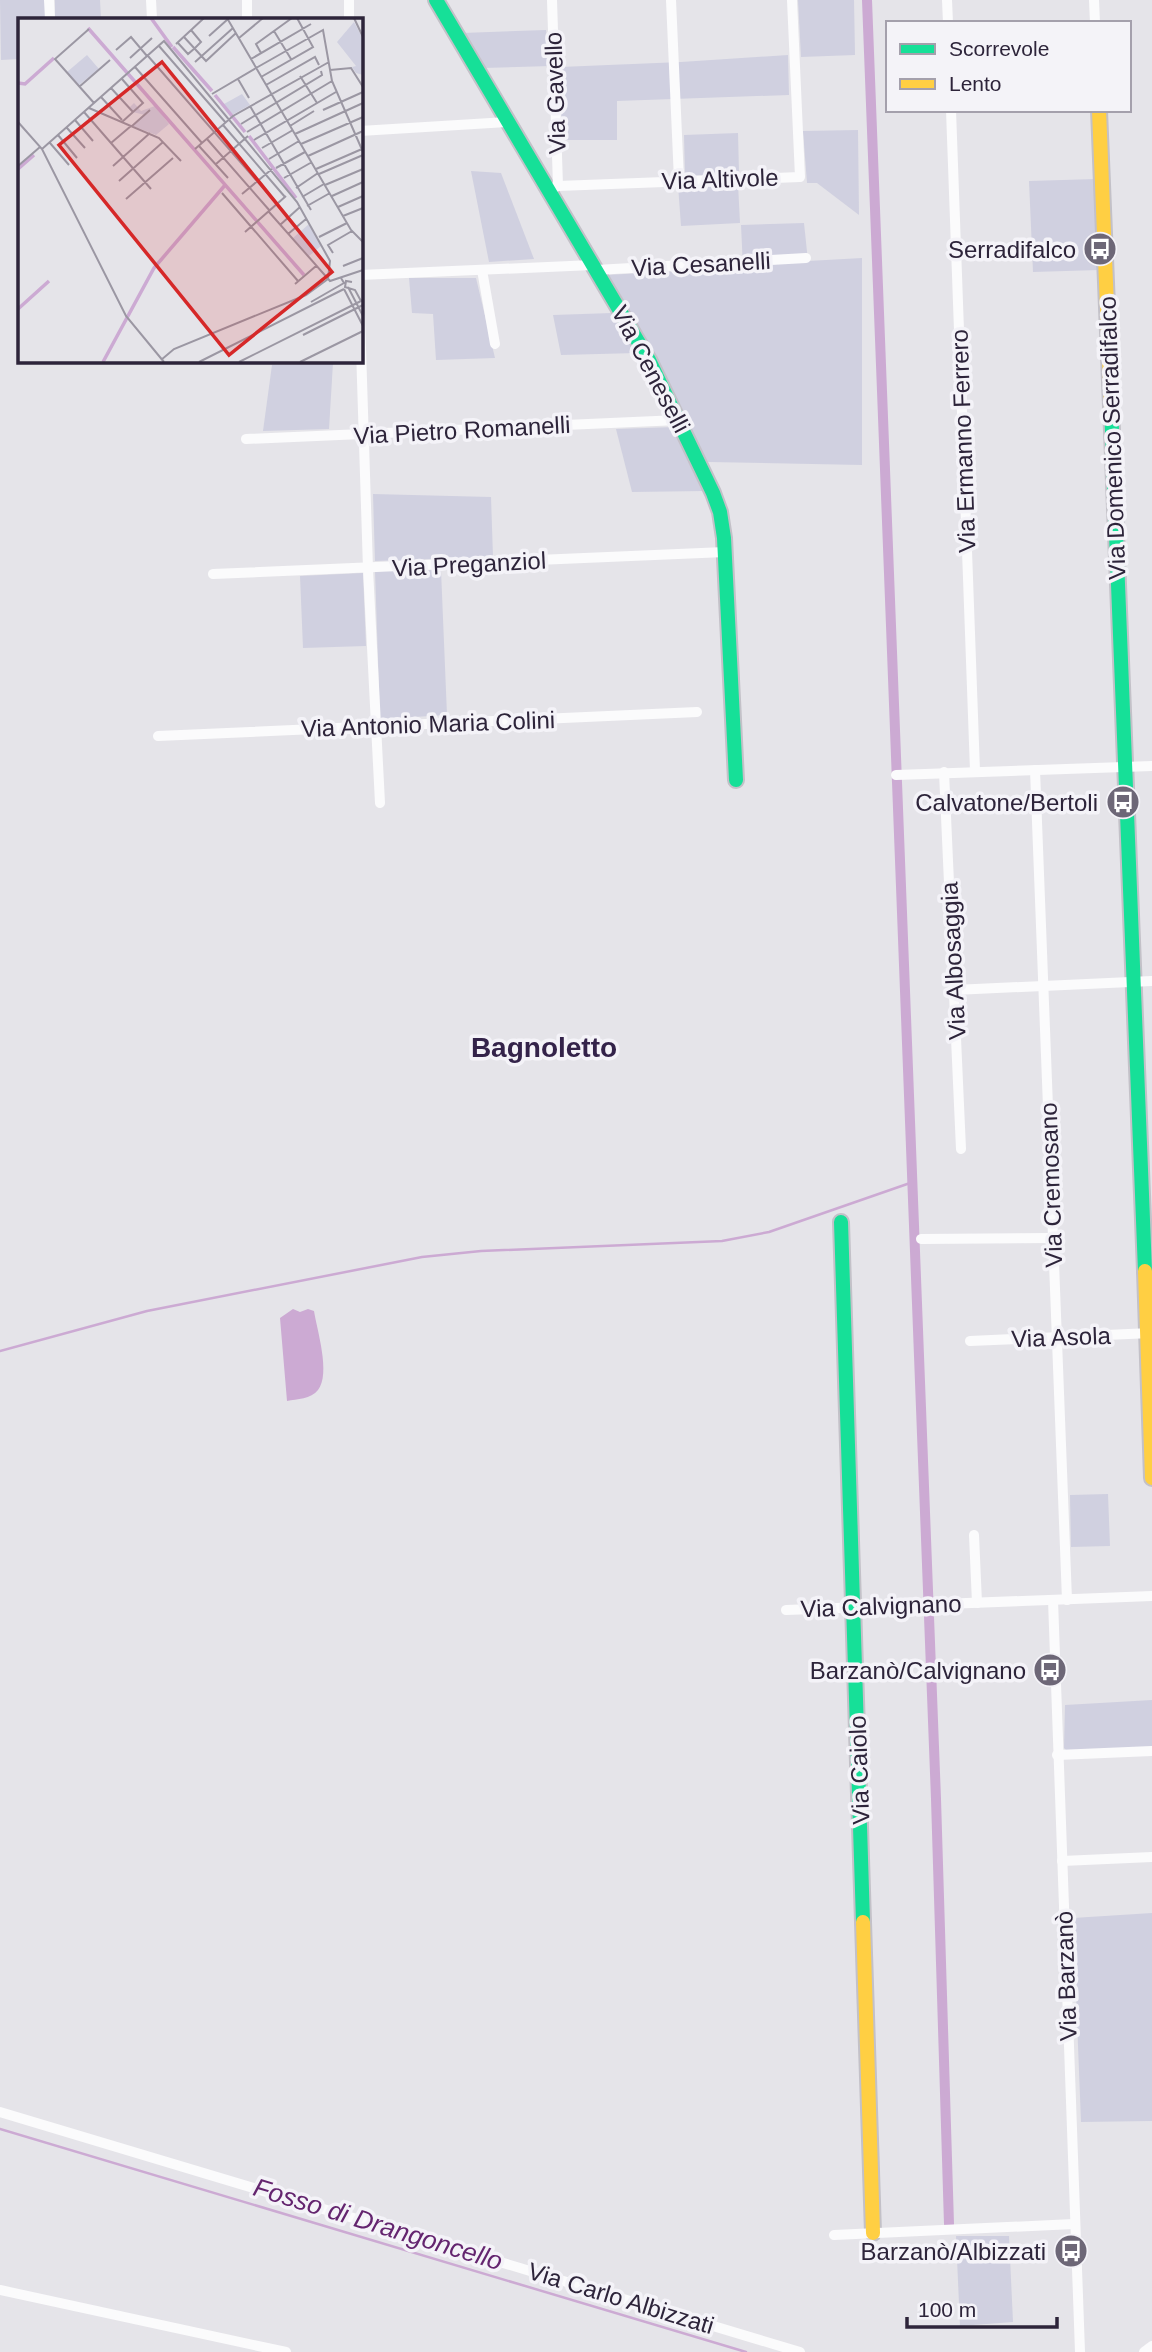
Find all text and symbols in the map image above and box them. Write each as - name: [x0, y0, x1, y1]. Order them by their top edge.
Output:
- inset map: [18, 18, 362, 362]
- legend: [886, 21, 1131, 112]
- street label: Via Gavello: [539, 31, 571, 155]
- text: Scorrevole: [949, 37, 1049, 60]
- text: Lento: [949, 72, 1002, 95]
- street label: Via Altivole: [661, 163, 779, 195]
- bus stop icon: Serradifalco: [1081, 230, 1119, 268]
- place label: Serradifalco: [948, 236, 1076, 263]
- street label: Via Cesanelli: [631, 247, 771, 281]
- street label: Via Domenico Serradifalco: [1094, 296, 1130, 580]
- street label: Via Ceneselli: [606, 301, 696, 437]
- street label: Via Ermanno Ferrero: [946, 329, 980, 553]
- street label: Via Pietro Romanelli: [353, 411, 571, 449]
- street label: Via Preganziol: [391, 546, 547, 582]
- street label: Via Antonio Maria Colini: [300, 706, 556, 742]
- bus stop icon: Calvatone/Bertoli: [1104, 783, 1142, 821]
- place label: Calvatone/Bertoli: [915, 789, 1098, 816]
- street label: Via Albosaggia: [935, 881, 971, 1041]
- district label: Bagnoletto: [471, 1032, 617, 1063]
- street label: Via Cremosano: [1035, 1102, 1067, 1268]
- street label: Via Asola: [1011, 1322, 1112, 1352]
- street label: Via Calvignano: [800, 1590, 962, 1622]
- bus stop icon: Barzanò/Calvignano: [1031, 1651, 1069, 1689]
- place label: Barzanò/Calvignano: [810, 1657, 1026, 1684]
- street label: Via Caiolo: [844, 1715, 874, 1825]
- street label: Via Barzanò: [1050, 1910, 1082, 2042]
- water label: Fosso di Drangoncello: [250, 2172, 506, 2276]
- bus stop icon: Barzanò/Albizzati: [1052, 2232, 1090, 2270]
- place label: Barzanò/Albizzati: [861, 2238, 1046, 2265]
- street label: Via Carlo Albizzati: [525, 2257, 717, 2339]
- scale bar: [907, 2286, 1058, 2330]
- text: 100 m: [918, 2298, 976, 2321]

